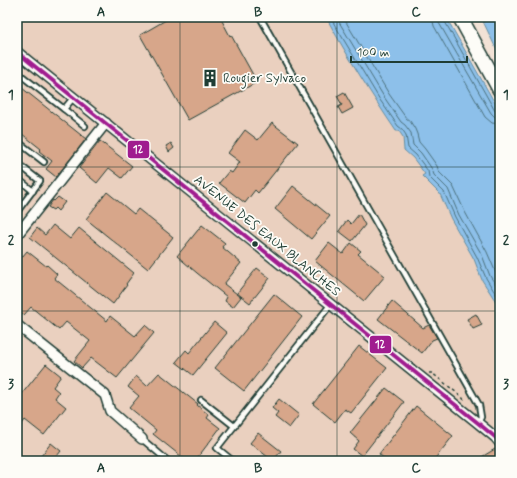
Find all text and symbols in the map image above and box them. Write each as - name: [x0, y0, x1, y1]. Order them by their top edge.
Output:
- text: A: [97, 4, 105, 21]
- text: B: [254, 4, 263, 21]
- text: C: [411, 4, 421, 21]
- scale bar: [351, 38, 467, 64]
- text: 100 m: [357, 45, 389, 61]
- building icon: Rougier Sylvaco: [200, 68, 220, 88]
- place label: Rougier Sylvaco: [223, 70, 306, 89]
- text: 1: [8, 87, 14, 104]
- text: 1: [503, 87, 509, 104]
- line badge: 12: [127, 140, 150, 159]
- text: 12: [133, 143, 144, 157]
- street label: AVENUE DES EAUX BLANCHES: [190, 172, 344, 300]
- text: 2: [8, 232, 15, 249]
- text: 2: [503, 232, 510, 249]
- unlabelled marker: [250, 239, 260, 249]
- line badge: 12: [369, 335, 392, 354]
- text: 12: [375, 338, 386, 352]
- text: 3: [8, 376, 14, 393]
- text: 3: [503, 376, 509, 393]
- text: A: [97, 460, 105, 477]
- text: B: [254, 460, 263, 477]
- text: C: [411, 460, 421, 477]

